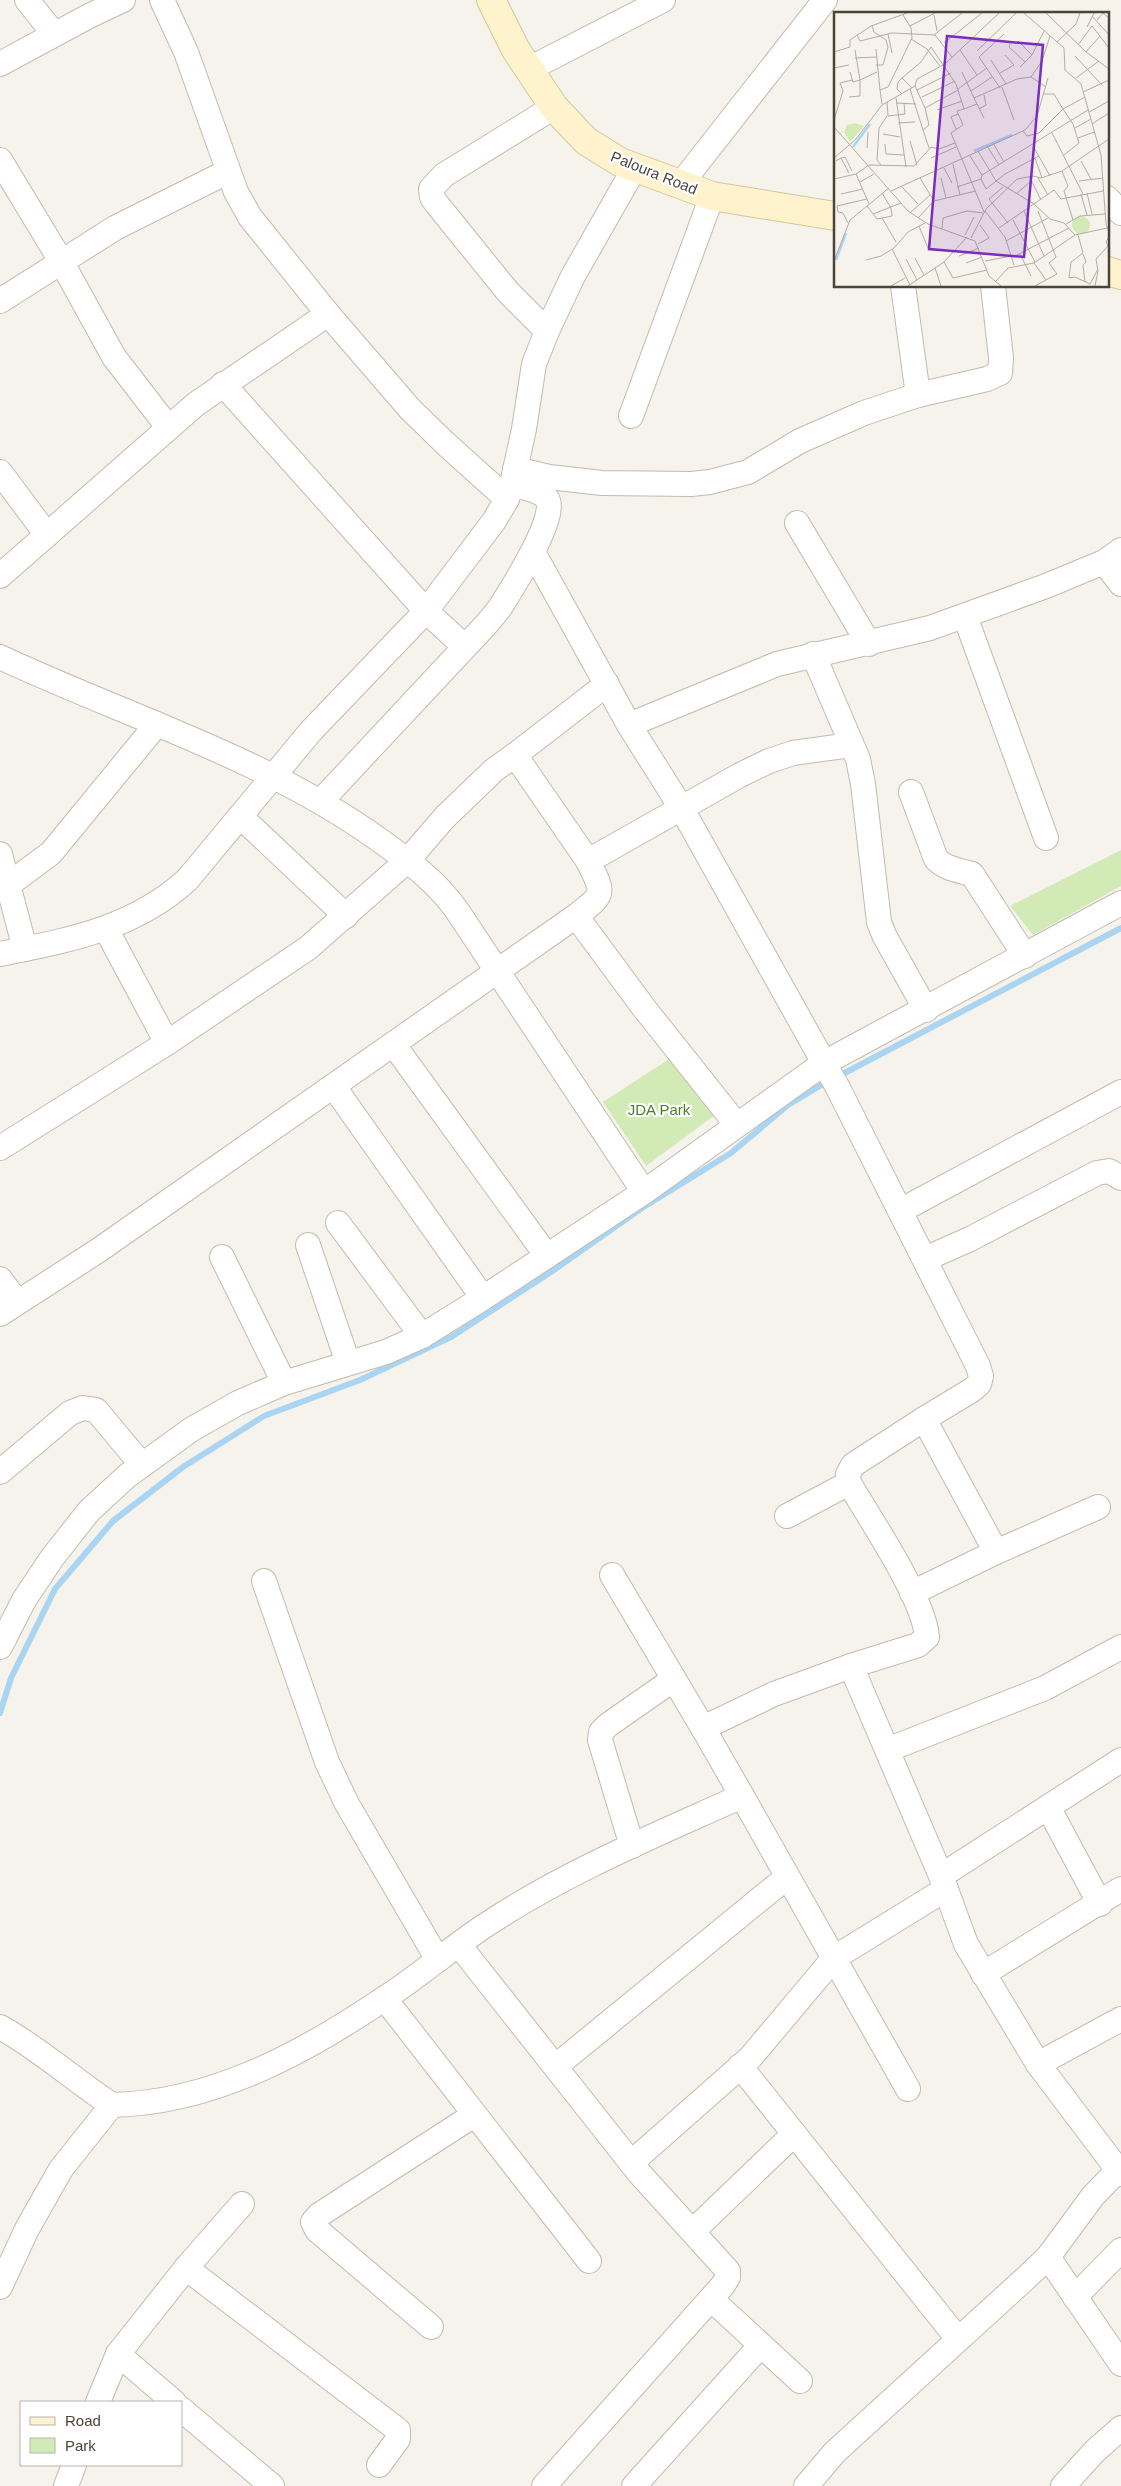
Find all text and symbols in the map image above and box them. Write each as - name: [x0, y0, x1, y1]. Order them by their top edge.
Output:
- inset map: [834, 12, 1108, 288]
- street label: Paloura Road: [608, 147, 700, 198]
- park label: JDA Park: [628, 1101, 691, 1118]
- legend: [20, 2401, 182, 2466]
- text: Road: [65, 2412, 101, 2429]
- text: Park: [65, 2437, 96, 2454]

